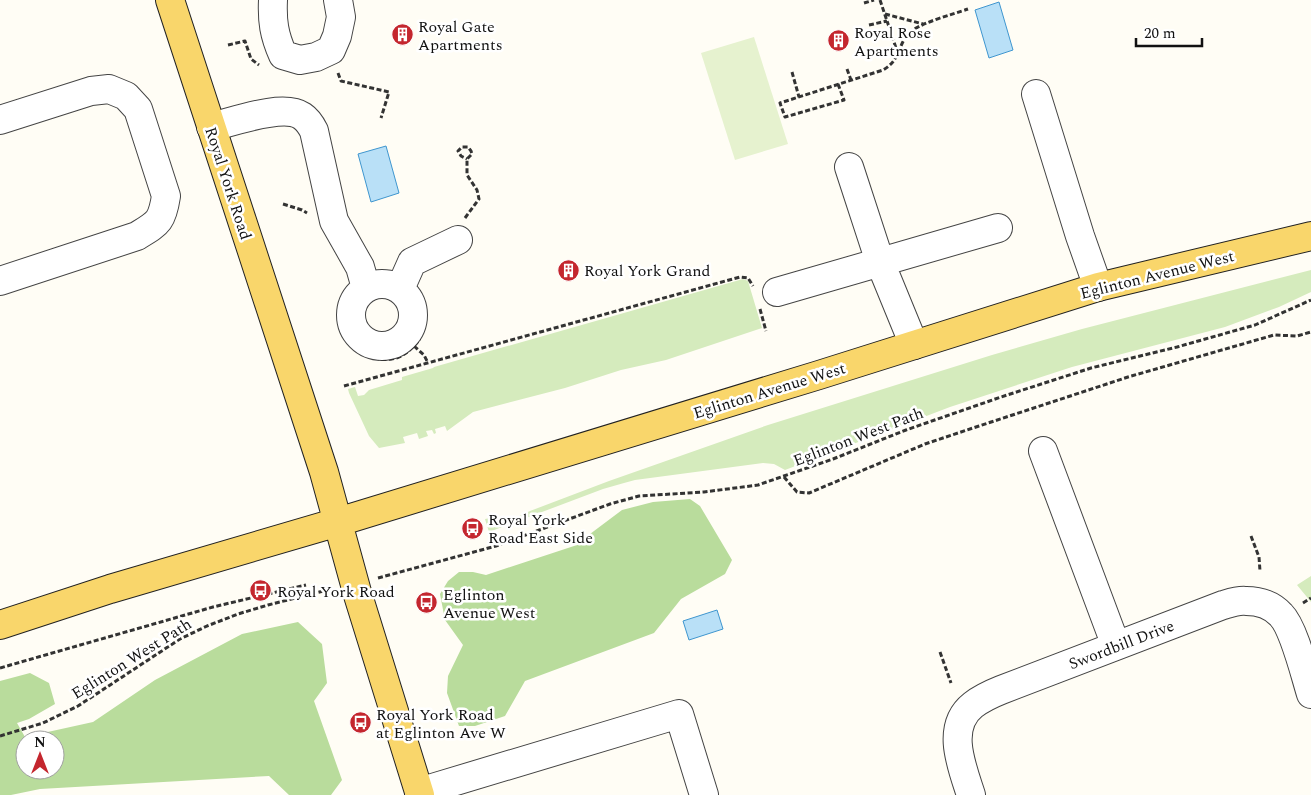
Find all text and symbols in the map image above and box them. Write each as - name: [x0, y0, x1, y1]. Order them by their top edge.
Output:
- place label: Royal Gate Apartments: [418, 15, 503, 57]
- scale bar: [1136, 15, 1202, 47]
- place label: Royal Rose Apartments: [854, 21, 939, 63]
- text: 20 m: [1144, 22, 1176, 45]
- building icon: Royal Gate Apartments: [390, 23, 414, 47]
- building icon: Royal Rose Apartments: [826, 29, 850, 53]
- street label: Royal York Road: [198, 124, 258, 243]
- street label: Eglinton Avenue West: [1078, 244, 1237, 306]
- building icon: Royal York Grand: [556, 258, 580, 282]
- place label: Royal York Grand: [584, 259, 711, 283]
- street label: Eglinton Avenue West: [690, 356, 849, 426]
- street label: Eglinton West Path: [790, 401, 927, 473]
- place label: Royal York Road East Side: [488, 508, 593, 550]
- bus stop icon: Royal York Road East Side: [460, 516, 484, 540]
- bus stop icon: Royal York Road: [249, 579, 273, 603]
- place label: Royal York Road: [277, 580, 395, 604]
- place label: Eglinton Avenue West: [443, 583, 536, 625]
- bus stop icon: Eglinton Avenue West: [415, 591, 439, 615]
- street label: Eglinton West Path: [67, 612, 196, 706]
- street label: Swordbill Drive: [1065, 614, 1178, 676]
- place label: Royal York Road at Eglinton Ave W: [376, 703, 506, 745]
- bus stop icon: Royal York Road at Eglinton Ave W: [348, 711, 372, 735]
- north arrow: [15, 730, 65, 780]
- text: N: [34, 732, 46, 753]

